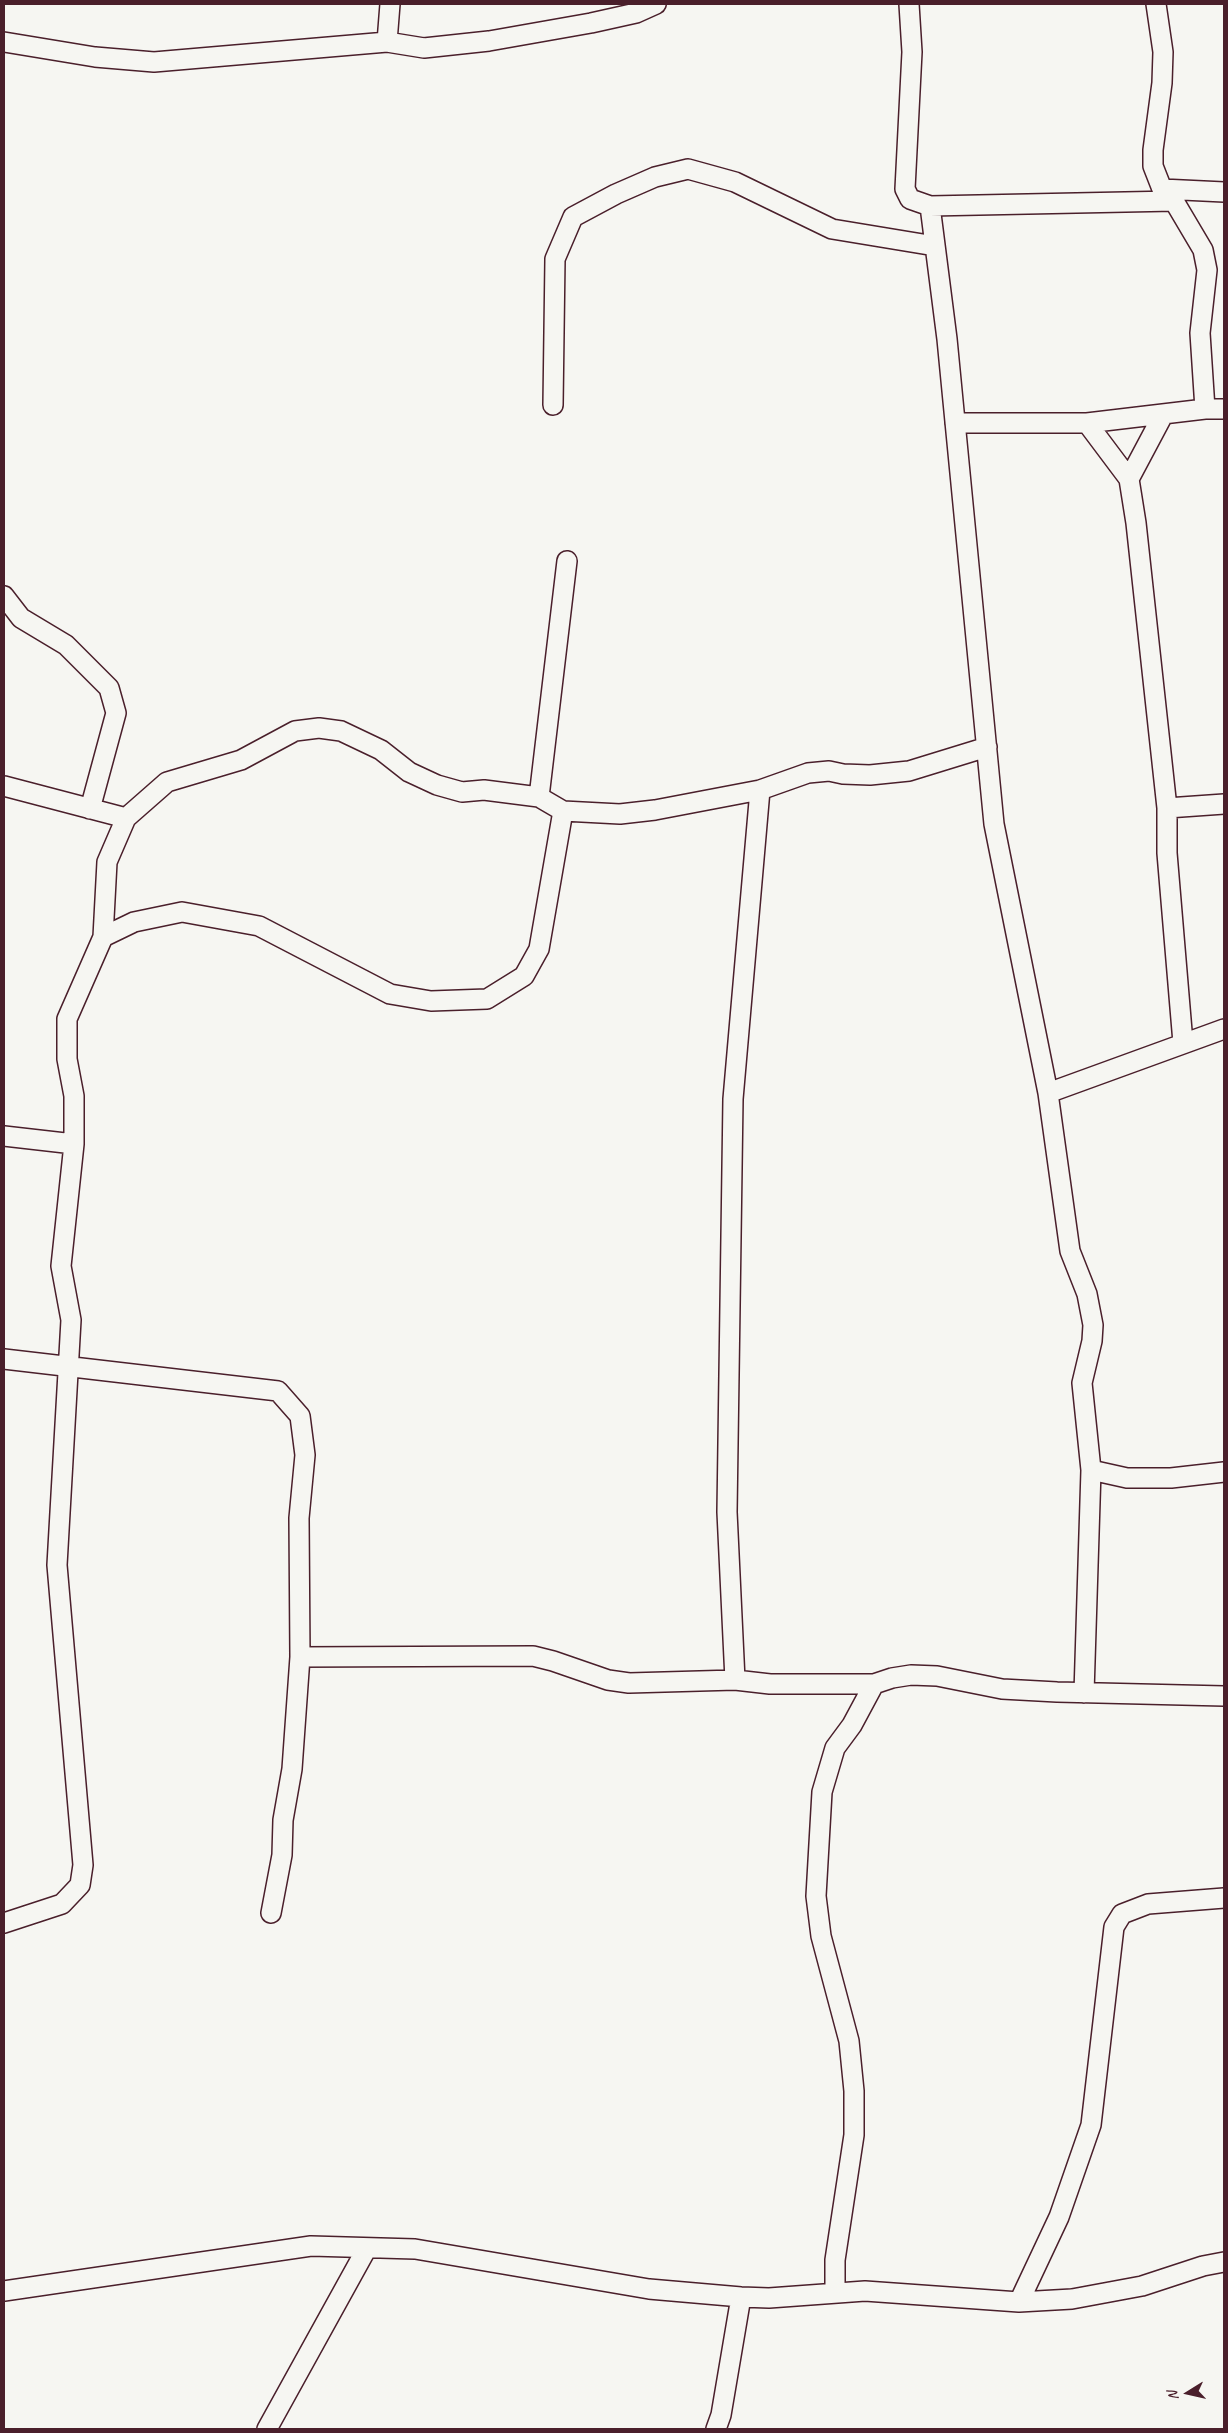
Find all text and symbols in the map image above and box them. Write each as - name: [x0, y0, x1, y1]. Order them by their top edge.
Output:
- north arrow: [1163, 2368, 1213, 2418]
- text: N: [1164, 2390, 1182, 2401]

